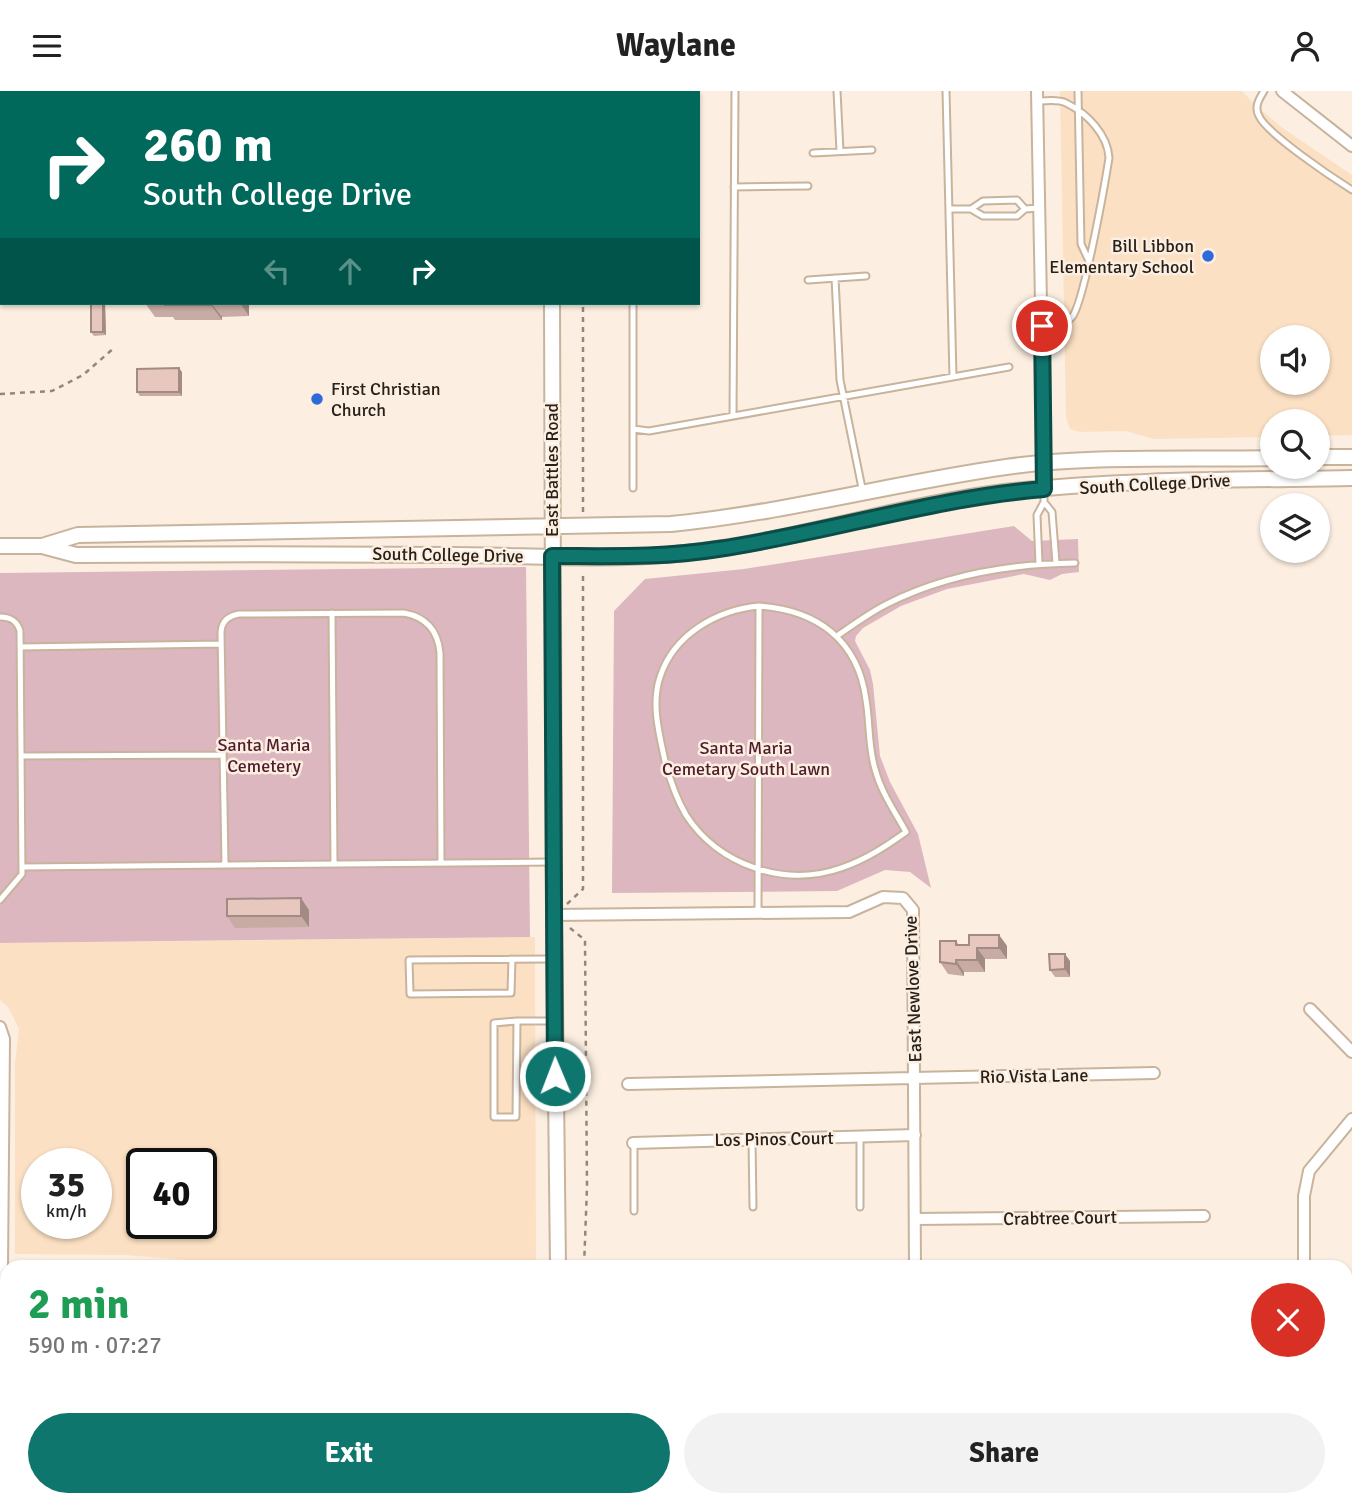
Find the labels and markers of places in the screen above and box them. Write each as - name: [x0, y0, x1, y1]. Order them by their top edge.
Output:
- place label: Bill Libbon Elementary School: [1049, 235, 1194, 278]
- marker: Bill Libbon Elementary School: [1200, 248, 1216, 264]
- pin: [1012, 296, 1072, 356]
- place label: First Christian Church: [331, 378, 441, 421]
- marker: First Christian Church: [309, 391, 325, 407]

